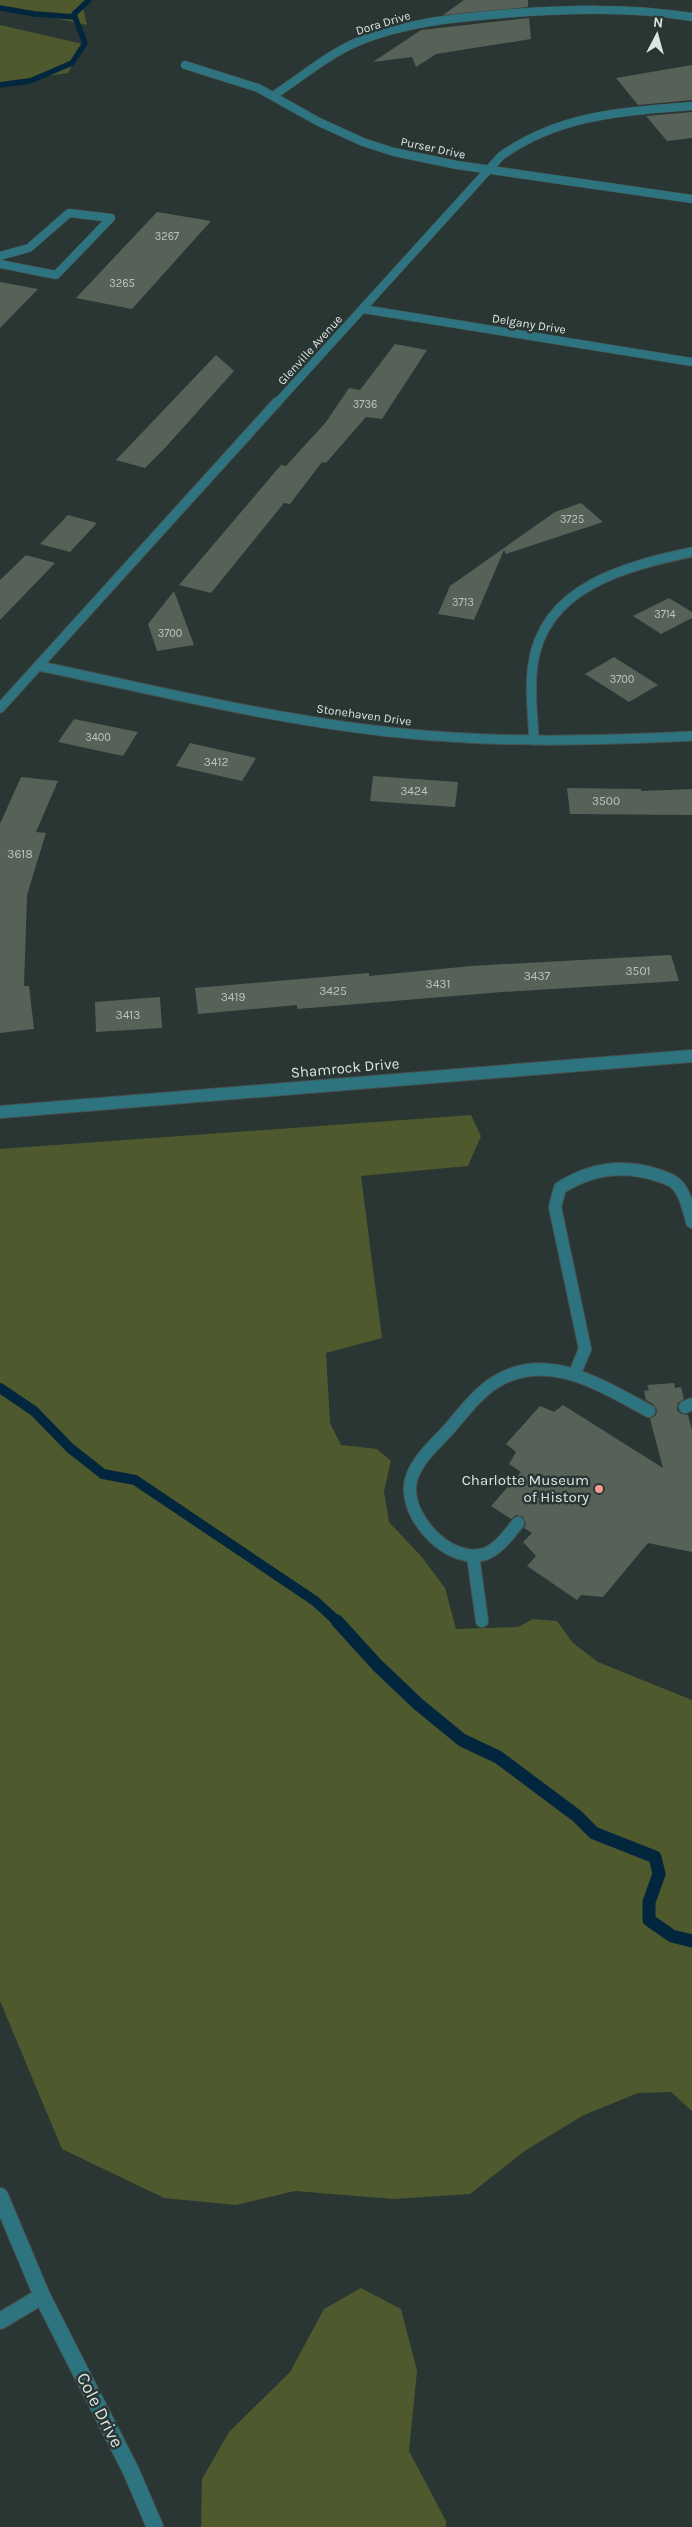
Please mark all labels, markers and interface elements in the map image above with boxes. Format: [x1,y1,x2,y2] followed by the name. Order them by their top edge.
[354,8,412,38] street label: Dora Drive
[632,10,682,60] north arrow
[652,14,664,32] text: N
[399,134,467,162] street label: Purser Drive
[155,230,179,243] house number: 3267
[109,277,135,290] house number: 3265
[491,311,567,337] street label: Delgany Drive
[275,312,345,388] street label: Glenville Avenue
[353,398,377,411] house number: 3736
[560,513,584,526] house number: 3725
[452,596,474,609] house number: 3713
[654,608,676,621] house number: 3714
[158,627,182,640] house number: 3700
[610,673,634,686] house number: 3700
[316,701,412,729] street label: Stonehaven Drive
[85,731,111,744] house number: 3400
[204,755,228,769] house number: 3412
[400,784,428,798] house number: 3424
[592,794,620,808] house number: 3500
[7,847,33,861] house number: 3618
[626,964,650,978] house number: 3501
[524,969,551,983] house number: 3437
[426,977,450,991] house number: 3431
[319,984,347,998] house number: 3425
[221,990,245,1004] house number: 3419
[116,1008,140,1022] house number: 3413
[290,1054,400,1082] street label: Shamrock Drive
[462,1471,589,1506] place label: Charlotte Museum of History
[593,1483,605,1495] marker: Charlotte Museum of History
[72,2369,128,2451] street label: Cole Drive

